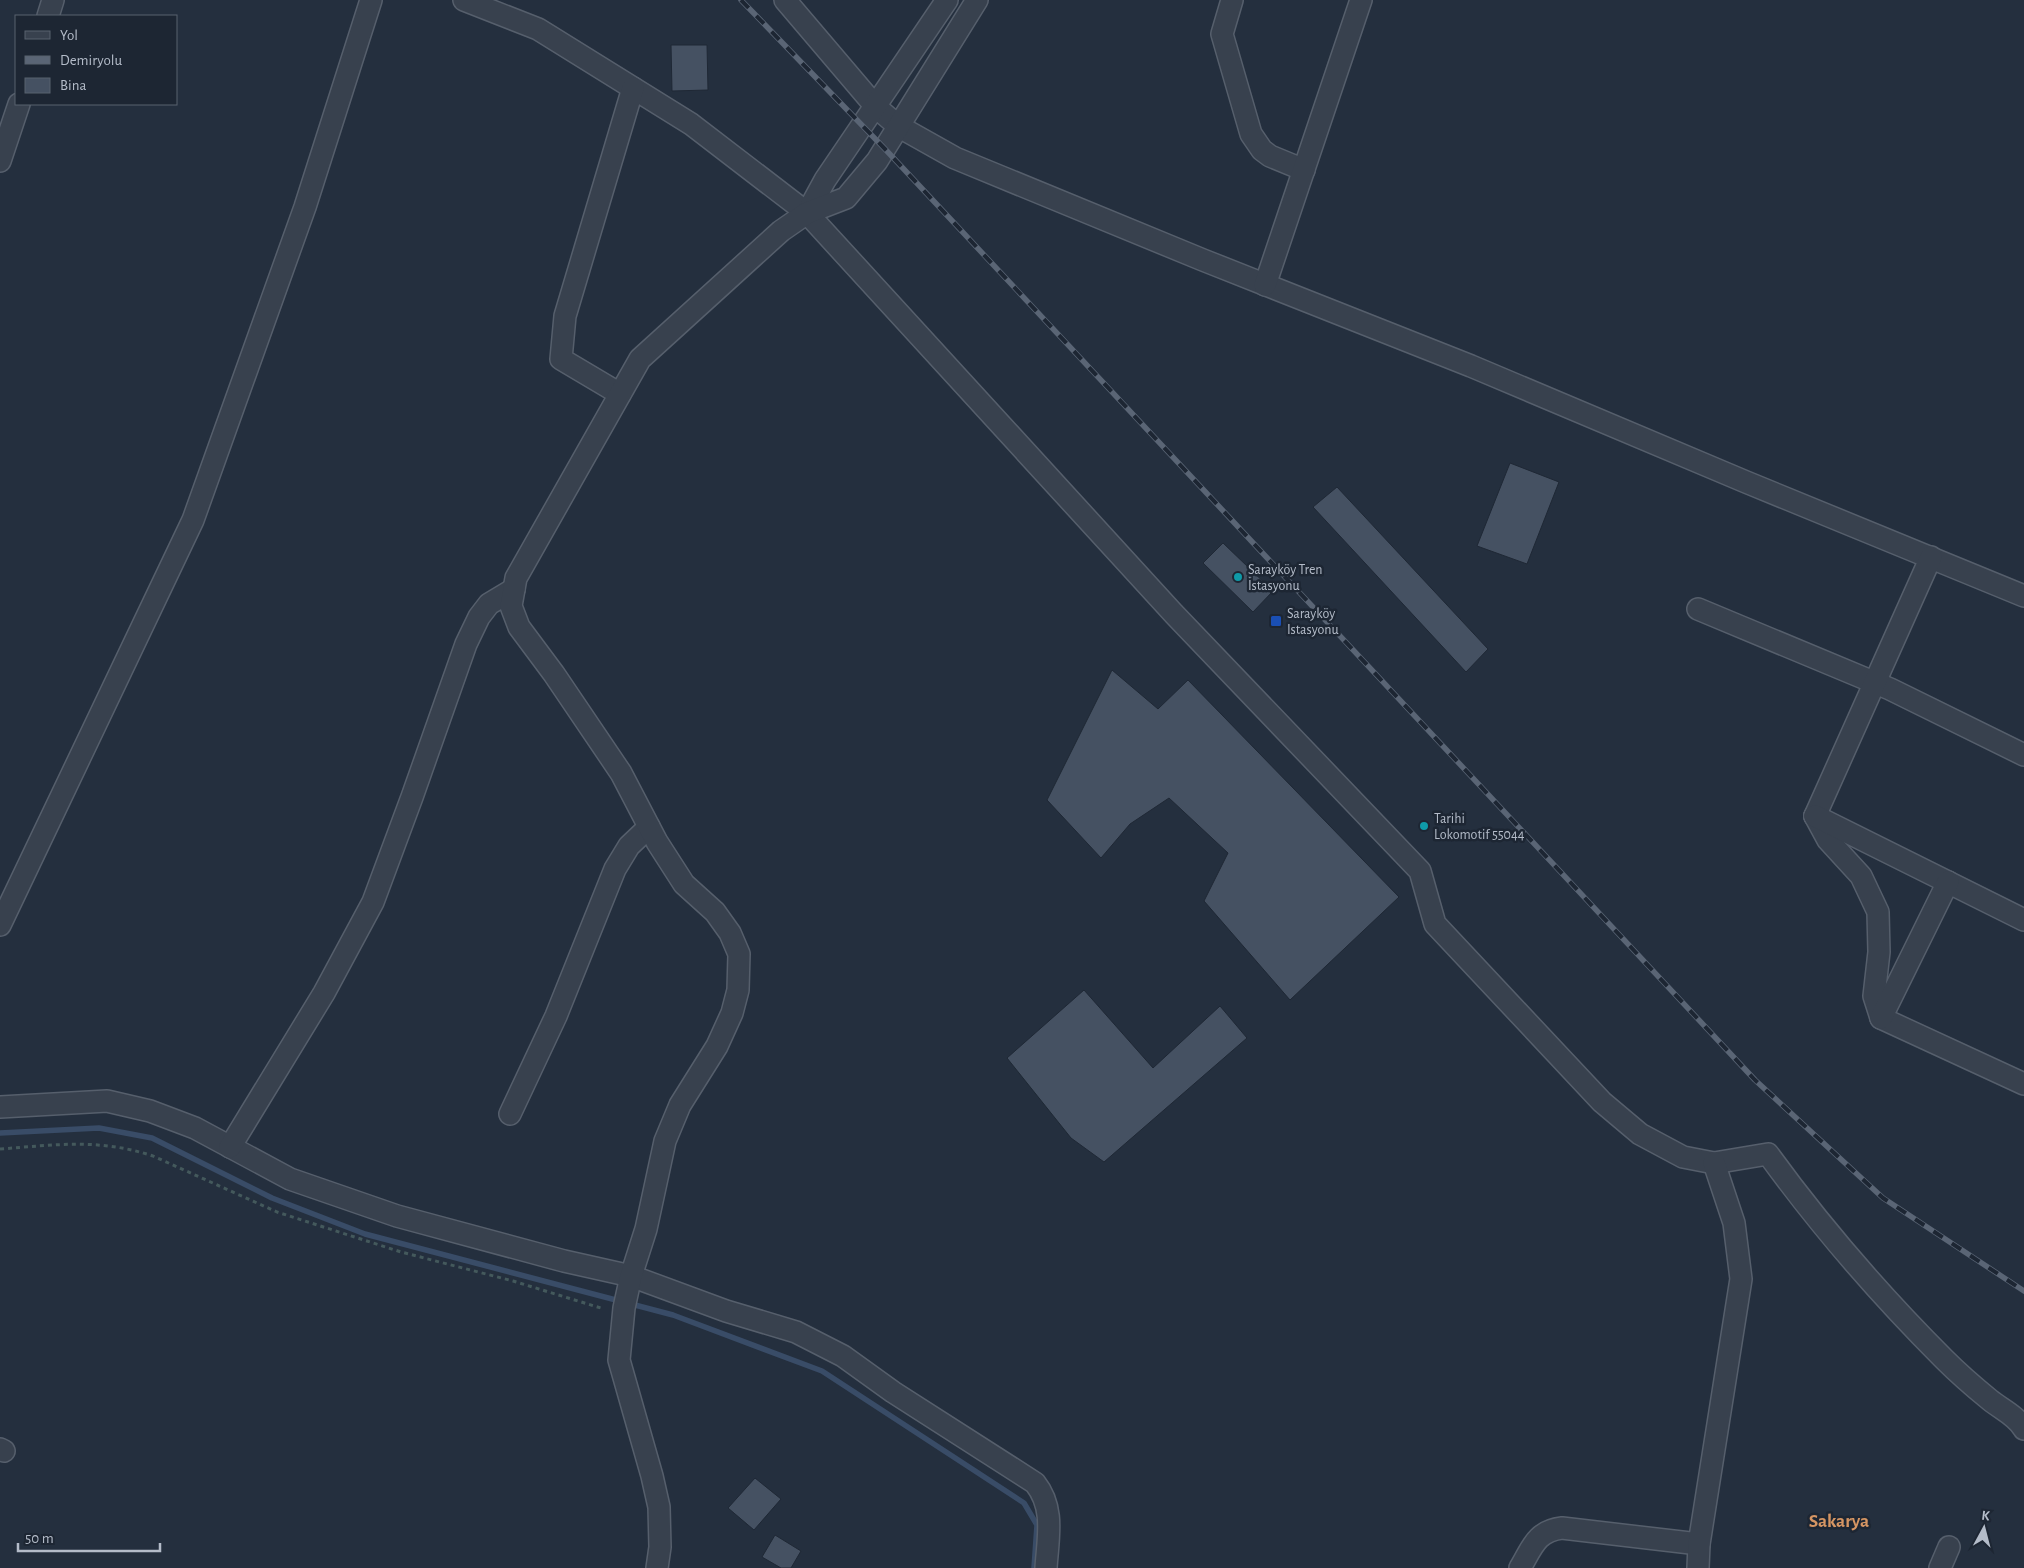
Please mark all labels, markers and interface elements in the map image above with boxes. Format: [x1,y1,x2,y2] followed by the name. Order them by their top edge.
[15,15,178,105] legend
[60,28,78,43] text: Yol
[60,53,123,68] text: Demiryolu
[60,78,86,93] text: Bina
[1248,563,1323,593] place label: Sarayköy Tren İstasyonu
[1232,571,1244,583] marker: Sarayköy Tren İstasyonu
[1287,607,1339,637] place label: Sarayköy Istasyonu
[1269,614,1283,628] marker: Sarayköy Istasyonu
[1434,812,1525,842] place label: Tarihi Lokomotif 55044
[1418,820,1430,832] marker: Tarihi Lokomotif 55044
[1959,1503,2009,1553] north arrow
[1981,1509,1991,1524] text: K
[1809,1512,1869,1531] district label: Sakarya
[18,1520,160,1552] scale bar
[25,1531,54,1546] text: 50 m

